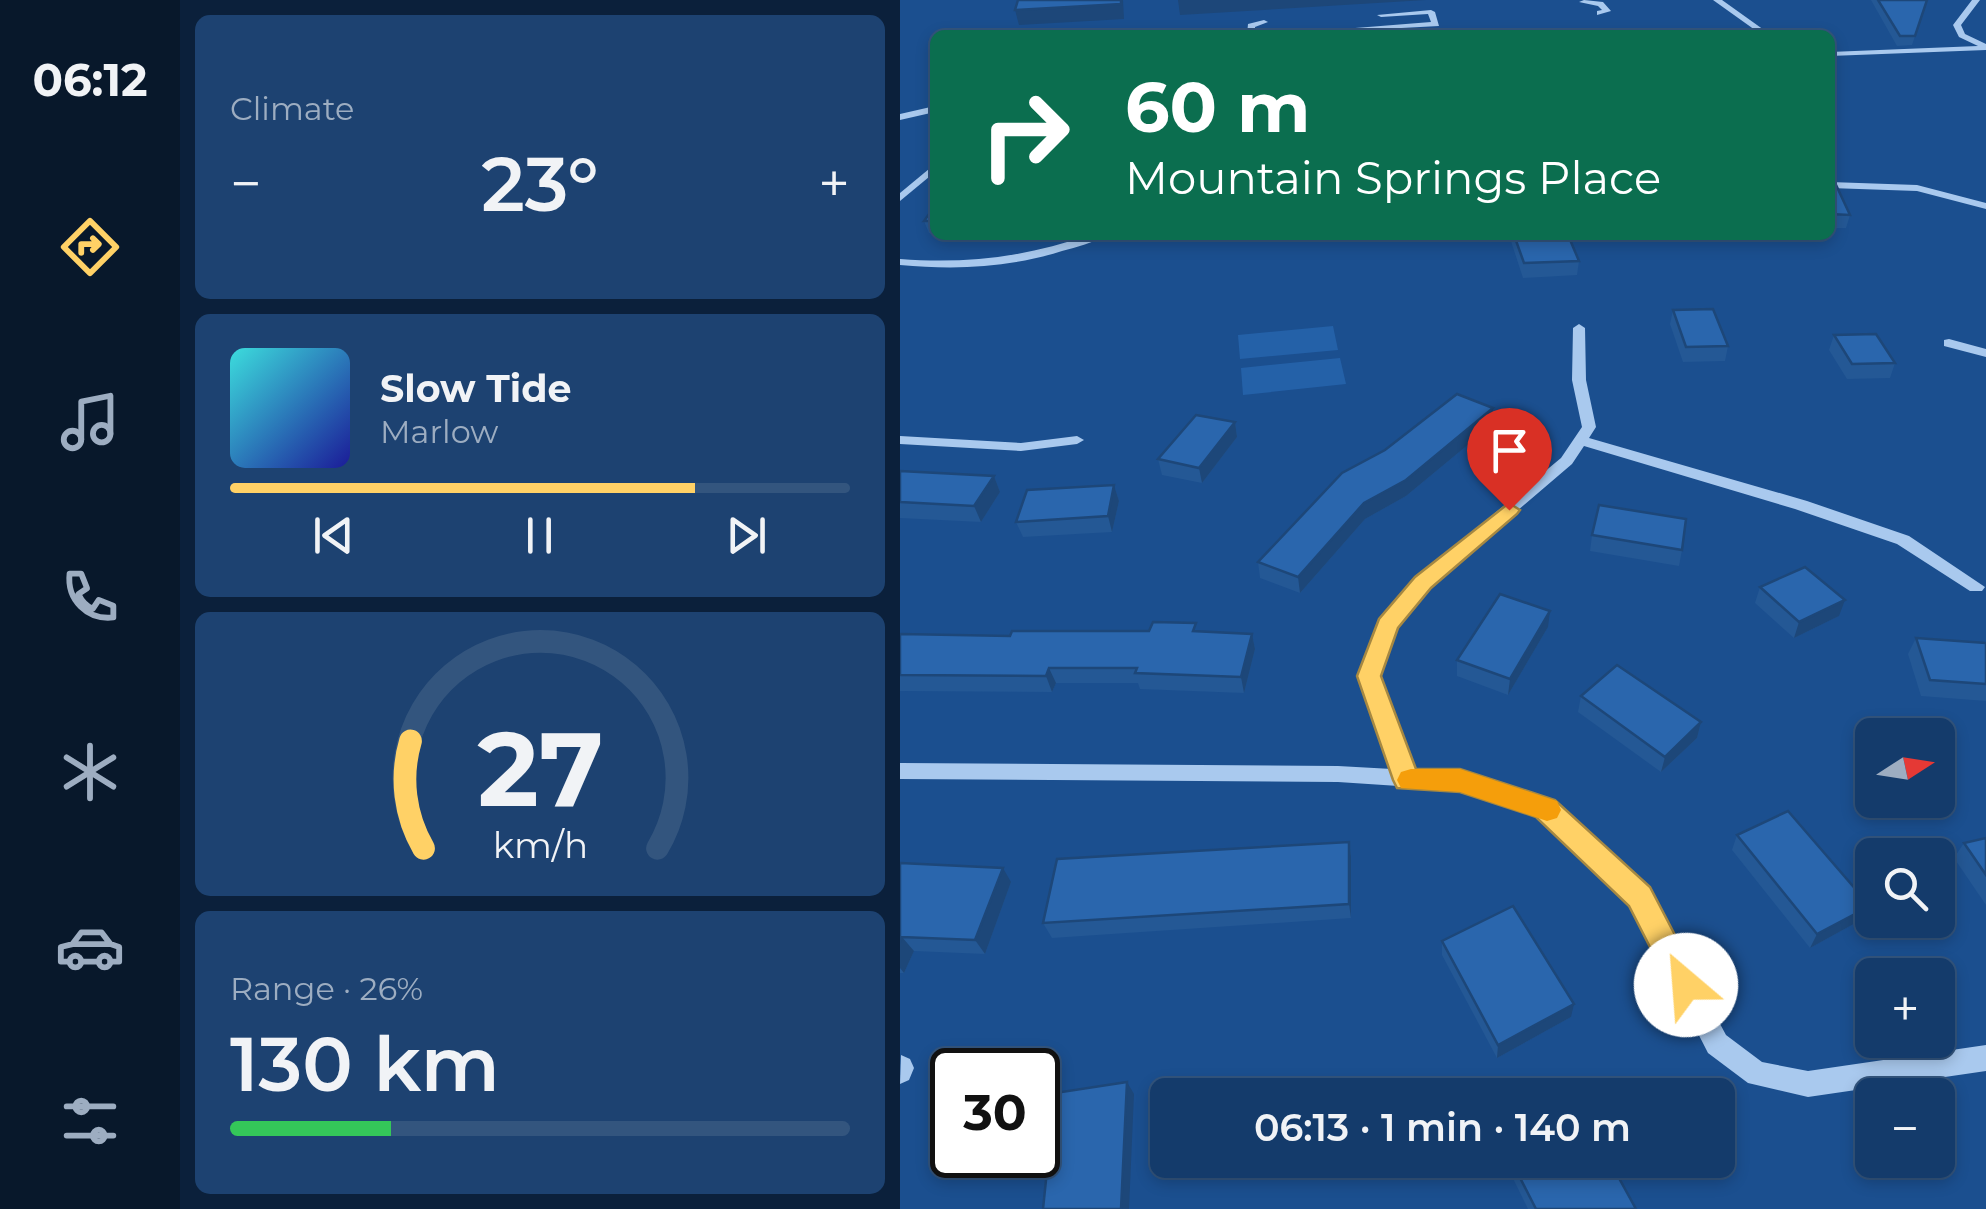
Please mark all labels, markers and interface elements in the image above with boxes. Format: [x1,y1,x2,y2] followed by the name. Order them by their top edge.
[32,52,148,107] text: 06:12
[1125,64,1310,150] text: 60 m
[960,70,1090,200] icon: right
[230,89,354,128] text: Climate
[481,138,599,230] text: 23°
[230,150,262,217] text: −
[818,150,850,217] text: +
[1125,150,1661,205] text: Mountain Springs Place
[55,212,125,282] icon: directions
[380,365,572,412] text: Slow Tide
[55,387,125,457] icon: music
[1467,408,1552,511] pin
[380,412,498,451] text: Marlow
[1482,423,1537,478] icon: arrive
[306,508,361,563] icon: previous
[512,508,567,563] icon: pause
[719,508,774,563] icon: next
[55,562,125,632] icon: phone
[477,705,603,832] text: 27
[1855,718,1955,818] north arrow
[1855,718,1955,1178] map controls
[55,737,125,807] icon: climate
[492,823,588,867] text: km/h
[1855,838,1955,938] button: search
[55,912,125,982] icon: car
[1634,933,1738,1037] position arrow
[1855,958,1955,1058] button: +
[230,969,423,1008] text: Range · 26%
[230,1018,500,1110] text: 130 km
[930,1048,1060,1178] speed limit sign: 30
[1855,1078,1955,1178] button: −
[55,1086,125,1156] icon: filters
[1254,1104,1631,1151] text: 06:13 · 1 min · 140 m

